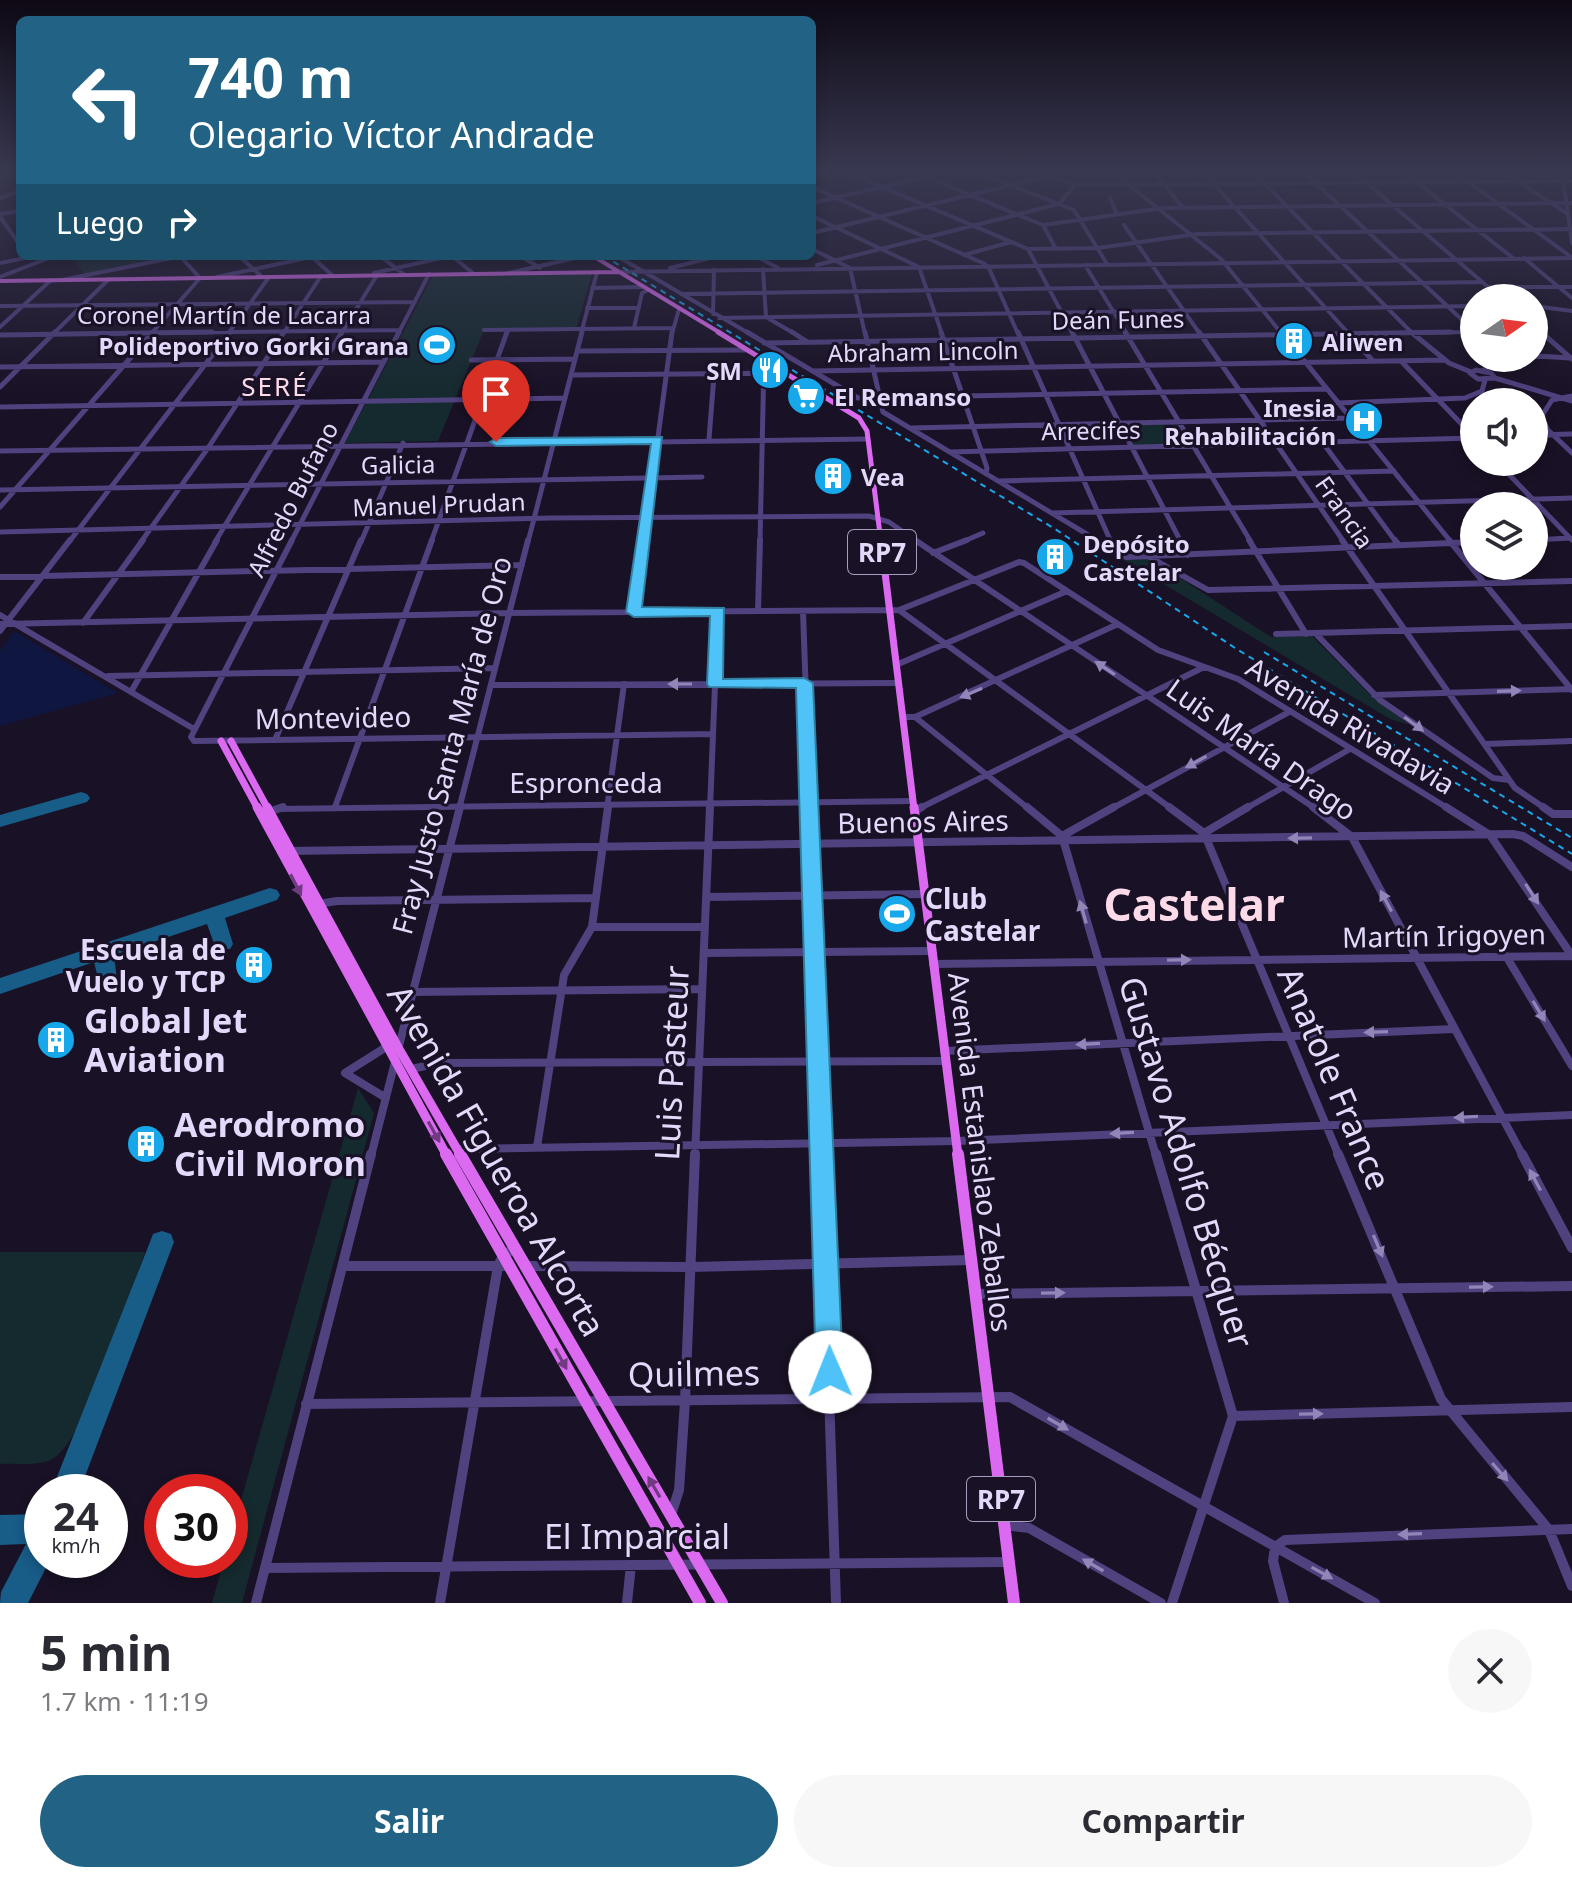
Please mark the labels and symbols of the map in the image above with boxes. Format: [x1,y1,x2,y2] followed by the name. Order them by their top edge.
[1460,284,1548,372] north arrow
[77,298,371,331] street label: Coronel Martín de Lacarra
[1051,301,1185,337] street label: Deán Funes
[1273,320,1315,362] building icon: Aliwen
[416,324,458,366] sports icon: Polideportivo Gorki Grana
[1322,325,1403,358] place label: Aliwen
[98,329,409,362] place label: Polideportivo Gorki Grana
[827,333,1019,369] street label: Abraham Lincoln
[749,349,791,391] restaurant icon: SM
[706,354,742,387] place label: SM
[462,360,530,442] pin
[241,368,309,404] district label: SERÉ
[785,375,827,417] supermarket icon: El Remanso
[834,380,971,413] place label: El Remanso
[1164,391,1336,452] place label: Inesia Rehabilitación
[1343,400,1385,442] hospital icon: Inesia Rehabilitación
[1041,413,1141,447] street label: Arrecifes
[239,416,345,582] street label: Alfredo Bufano
[360,447,436,481] street label: Galicia
[812,455,854,497] building icon: Vea
[861,460,905,493] place label: Vea
[1308,469,1382,555] street label: Francia
[352,484,526,524] street label: Manuel Prudan
[1083,527,1190,588] place label: Depósito Castelar
[848,530,916,574] road number: RP7
[1034,536,1076,578] building icon: Depósito Castelar
[382,552,520,938] street label: Fray Justo Santa María de Oro
[1240,648,1462,802] street label: Avenida Rivadavia
[1094,661,1116,676] one-way arrow
[1159,669,1365,829] street label: Luis María Drago
[667,678,692,690] one-way arrow
[1497,684,1522,697] one-way arrow
[959,686,983,699] one-way arrow
[254,697,412,737] street label: Montevideo
[1403,716,1425,732] one-way arrow
[1185,754,1207,768] one-way arrow
[509,763,663,801] street label: Espronceda
[837,801,1009,841] street label: Buenos Aires
[1287,832,1312,844] one-way arrow
[290,873,303,896] one-way arrow
[1103,874,1285,934] district label: Castelar
[925,879,1041,949] place label: Club Castelar
[1524,884,1539,905] one-way arrow
[1379,890,1392,913] one-way arrow
[876,893,918,935] sports icon: Club Castelar
[1076,899,1089,923] one-way arrow
[1342,914,1546,956] street label: Martín Irigoyen
[66,930,226,1000] place label: Escuela de Vuelo y TCP
[233,944,275,986] building icon: Escuela de Vuelo y TCP
[1167,954,1192,966] one-way arrow
[1267,959,1403,1197] street label: Anatole France
[643,964,699,1162] street label: Luis Pasteur
[940,970,1022,1334] street label: Avenida Estanislao Zeballos
[1109,971,1265,1353] street label: Gustavo Adolfo Bécquer
[377,976,617,1344] street label: Avenida Figueroa Alcorta
[84,997,247,1082] place label: Global Jet Aviation
[1532,1000,1546,1022] one-way arrow
[35,1019,77,1061] building icon: Global Jet Aviation
[1363,1026,1388,1039] one-way arrow
[1075,1037,1100,1050] one-way arrow
[174,1101,366,1186] place label: Aerodromo Civil Moron
[1453,1111,1478,1124] one-way arrow
[426,1121,440,1143] one-way arrow
[125,1123,167,1165] building icon: Aerodromo Civil Moron
[1109,1126,1134,1139] one-way arrow
[1528,1168,1542,1191] one-way arrow
[1371,1234,1384,1258] one-way arrow
[1469,1281,1494,1293] one-way arrow
[1041,1287,1066,1299] one-way arrow
[788,1330,872,1414] position arrow
[555,1347,568,1370] one-way arrow
[627,1349,761,1397] street label: Quilmes
[1299,1408,1324,1420] one-way arrow
[1047,1417,1069,1431] one-way arrow
[1491,1462,1508,1482] one-way arrow
[144,1474,248,1578] speed limit sign: 30
[647,1476,661,1498] one-way arrow
[967,1477,1035,1521] road number: RP7
[544,1513,730,1559] street label: El Imparcial
[1397,1528,1422,1541] one-way arrow
[1082,1558,1104,1572] one-way arrow
[1310,1566,1333,1580] one-way arrow

